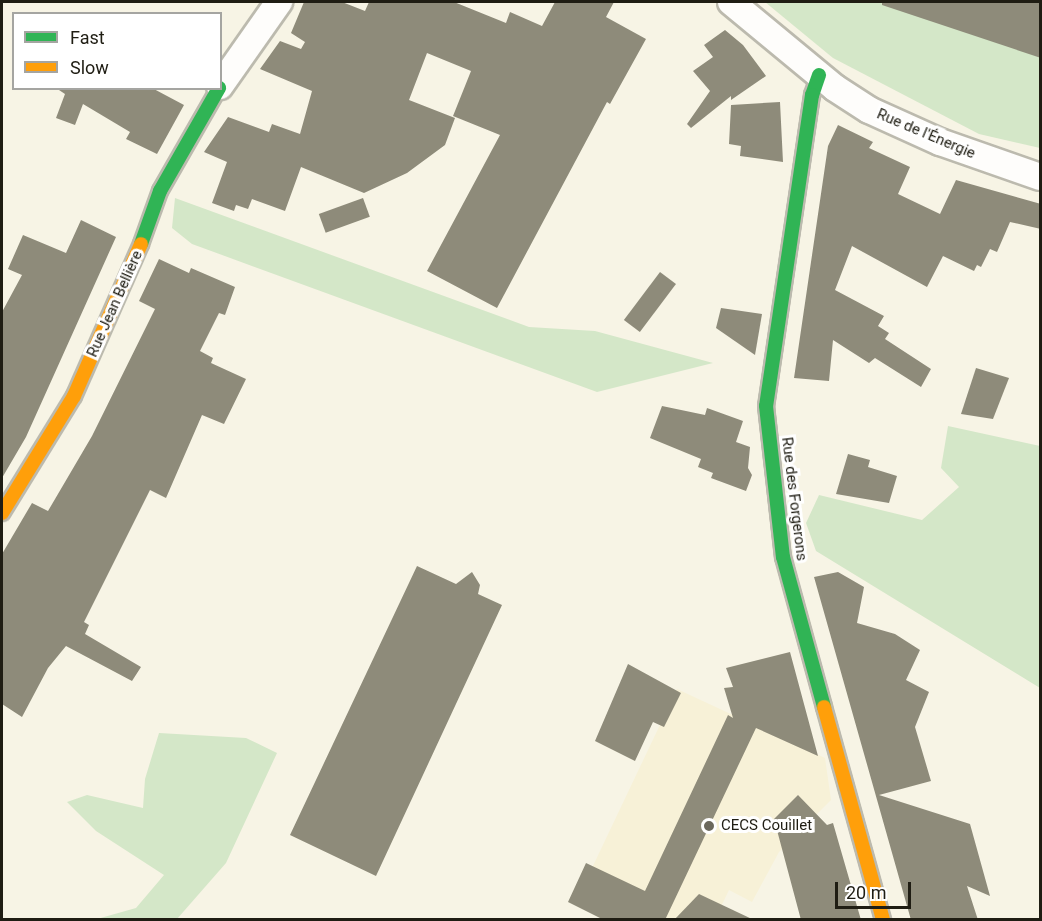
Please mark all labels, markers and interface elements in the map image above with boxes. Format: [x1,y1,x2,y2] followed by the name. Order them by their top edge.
[12,12,222,90] legend
[70,27,105,48] text: Fast
[70,57,109,78] text: Slow
[874,105,978,163] street label: Rue de l'Énergie
[83,248,147,360] street label: Rue Jean Bellière
[777,436,811,562] street label: Rue des Forgerons
[721,817,812,835] place label: CECS Couillet
[702,819,716,833] marker: CECS Couillet
[838,870,914,908] scale bar
[846,882,886,903] text: 20 m

